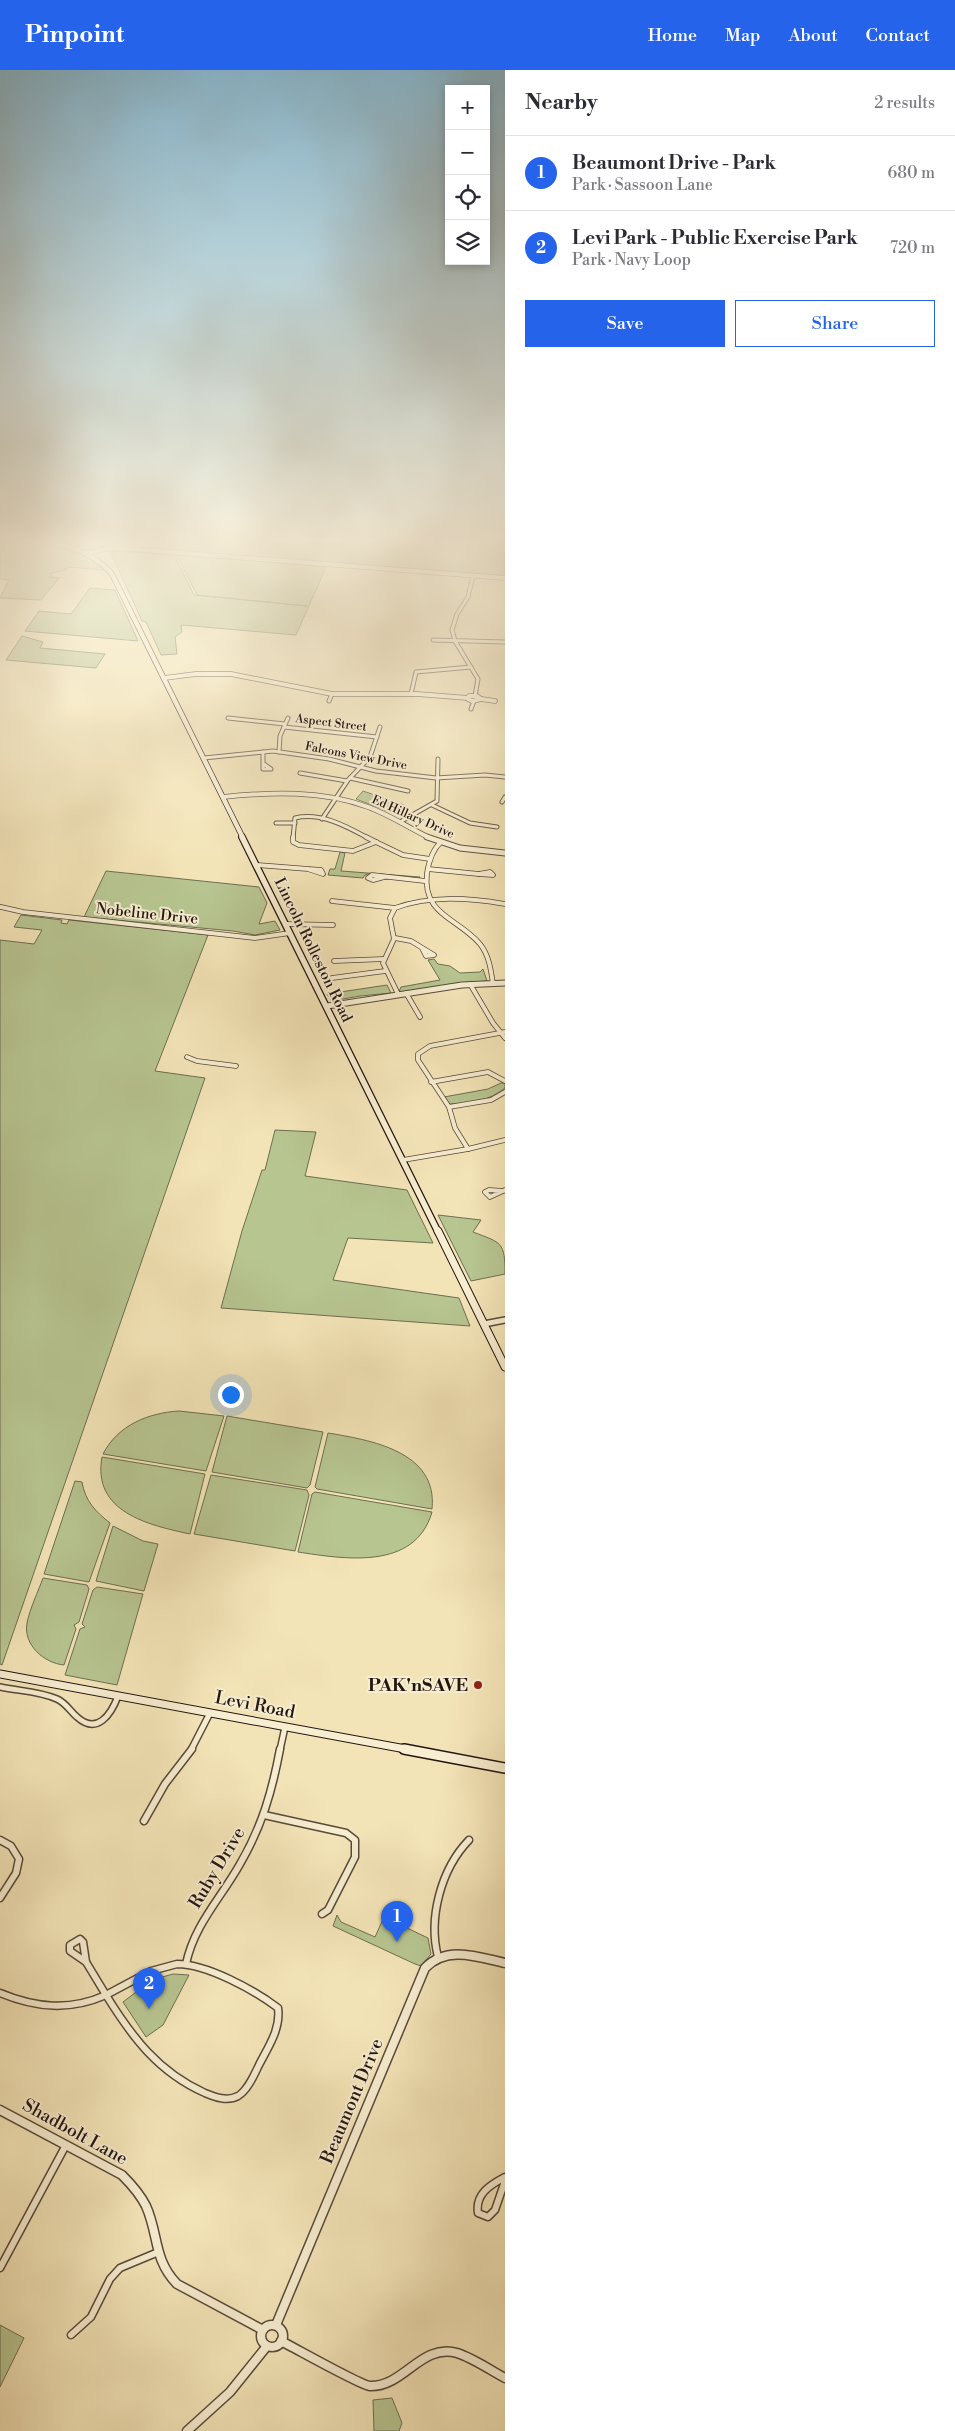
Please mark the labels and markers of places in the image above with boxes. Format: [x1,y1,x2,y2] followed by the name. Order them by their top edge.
[368,1674,468,1697] place label: PAK'nSAVE
[472,1679,484,1691] marker: PAK'nSAVE
[381,1901,413,1942] pin: 1
[133,1968,165,2009] pin: 2

